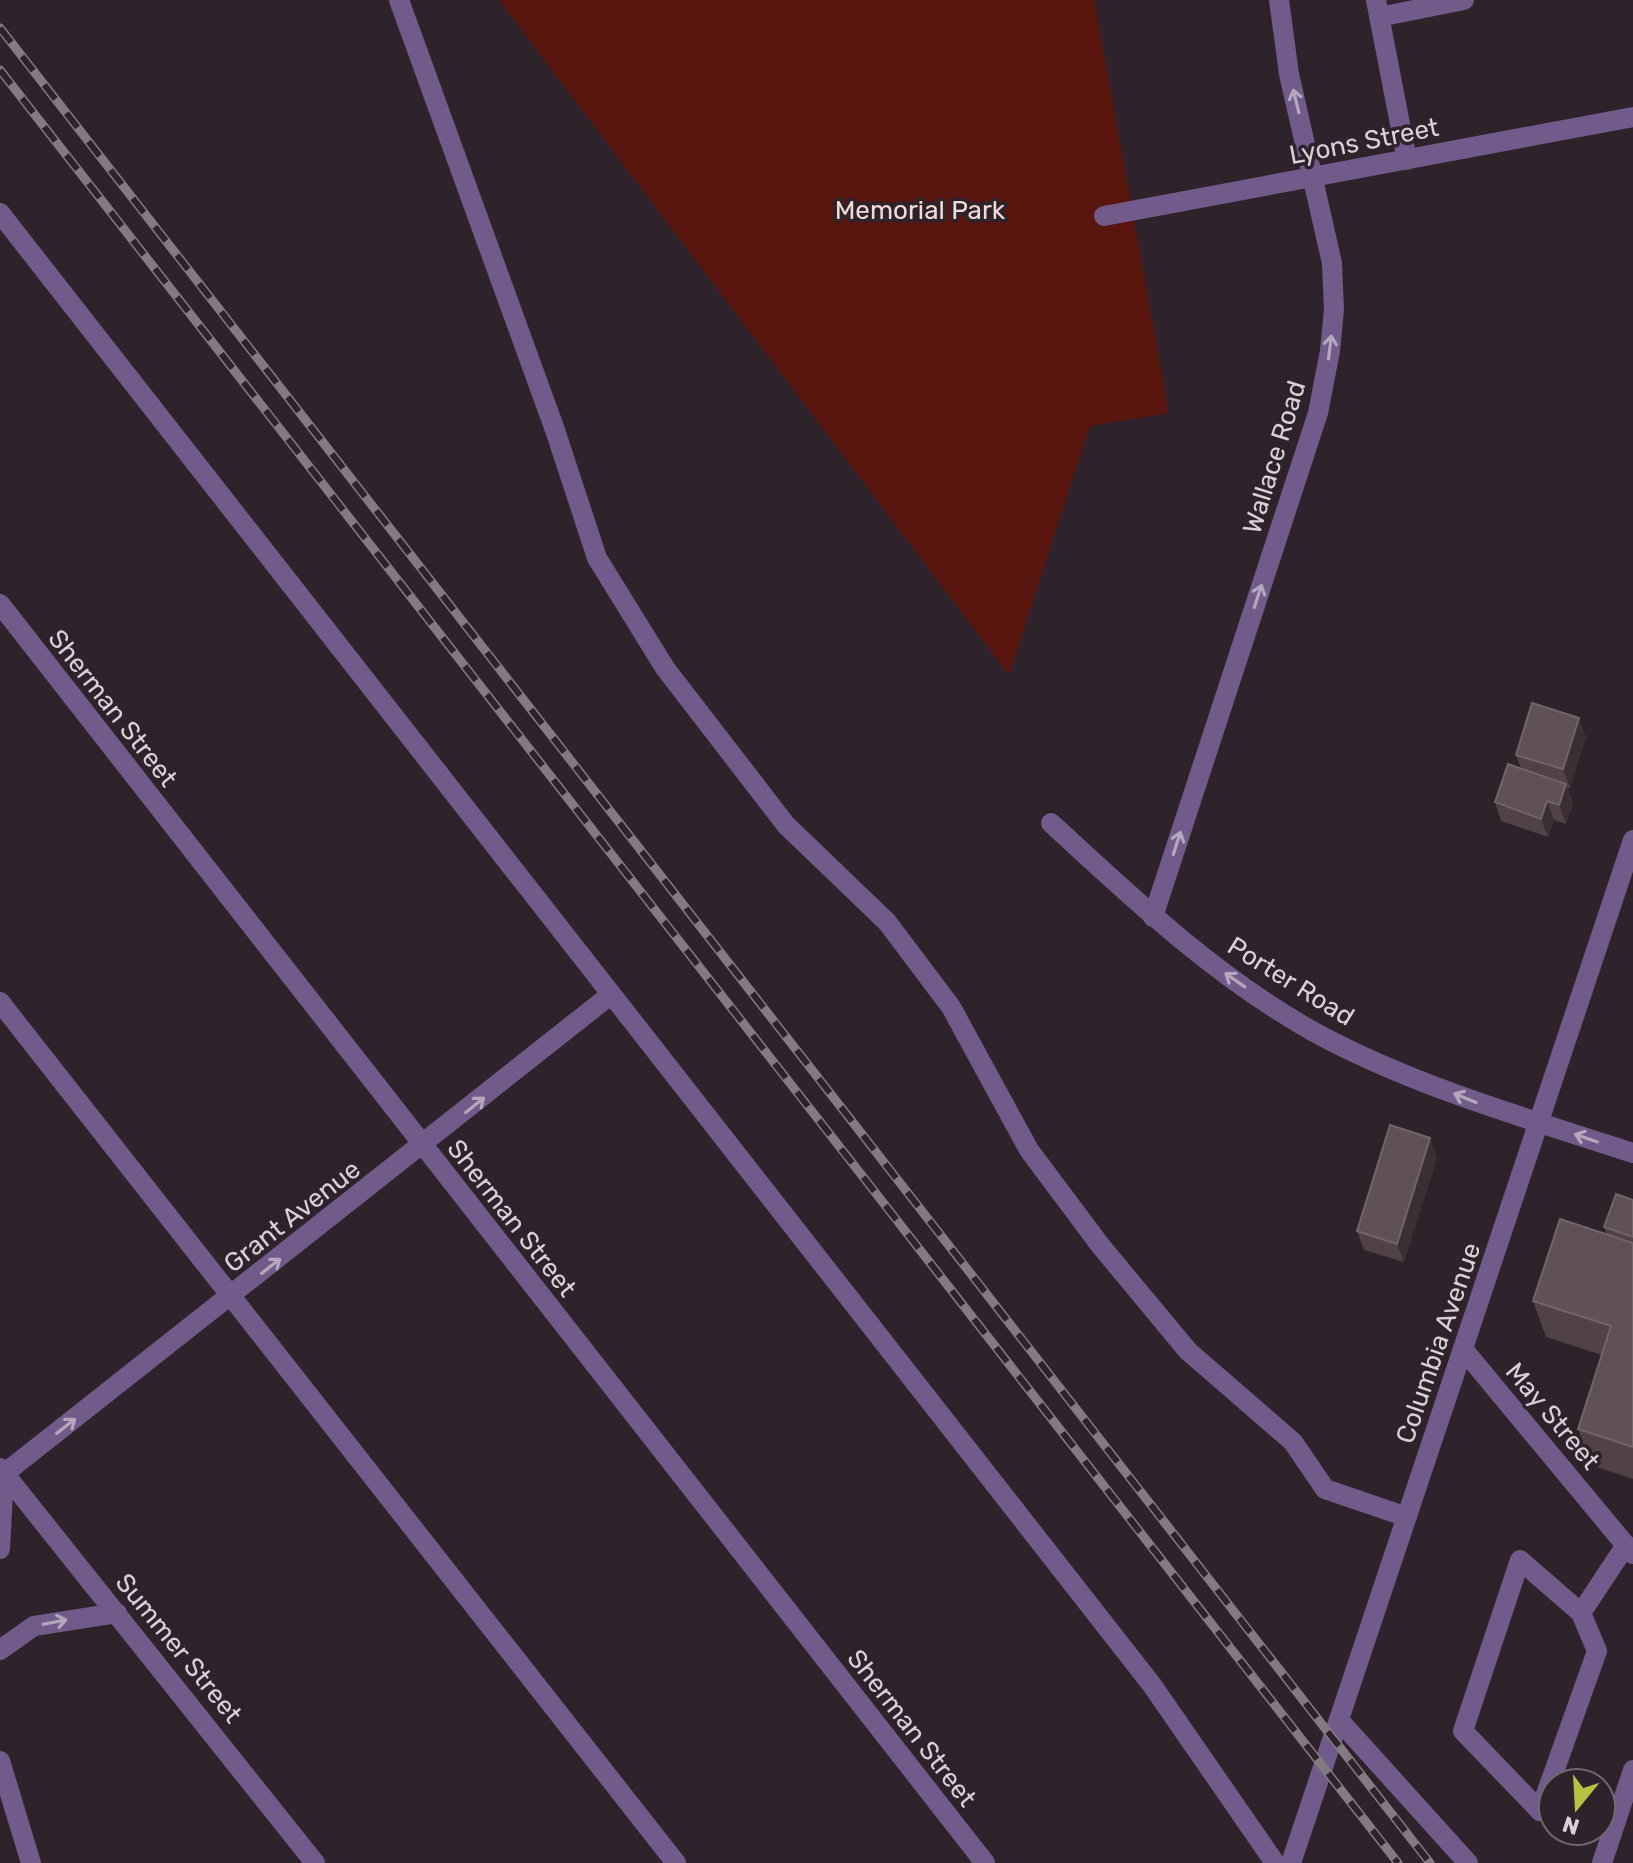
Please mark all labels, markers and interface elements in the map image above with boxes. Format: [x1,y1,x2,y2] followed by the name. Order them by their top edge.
[1288,89,1303,115] one-way arrow
[1287,112,1441,171] street label: Lyons Street
[835,195,1006,226] park label: Memorial Park
[1323,334,1338,360] one-way arrow
[1236,377,1312,537] street label: Wallace Road
[1251,584,1266,609] one-way arrow
[42,623,184,793] street label: Sherman Street
[1170,831,1185,856] one-way arrow
[1222,930,1360,1033] street label: Porter Road
[1224,971,1246,988] one-way arrow
[1453,1089,1478,1104] one-way arrow
[464,1096,485,1113] one-way arrow
[1574,1129,1599,1144] one-way arrow
[441,1133,583,1303] street label: Sherman Street
[218,1154,367,1279] street label: Grant Avenue
[1390,1239,1487,1448] street label: Columbia Avenue
[260,1257,281,1274] one-way arrow
[1499,1357,1606,1476] street label: May Street
[55,1417,76,1434] one-way arrow
[109,1567,248,1729] street label: Summer Street
[41,1613,67,1628] one-way arrow
[841,1643,983,1813] street label: Sherman Street
[1537,1767,1617,1847] north arrow
[1559,1810,1583,1841] text: N

